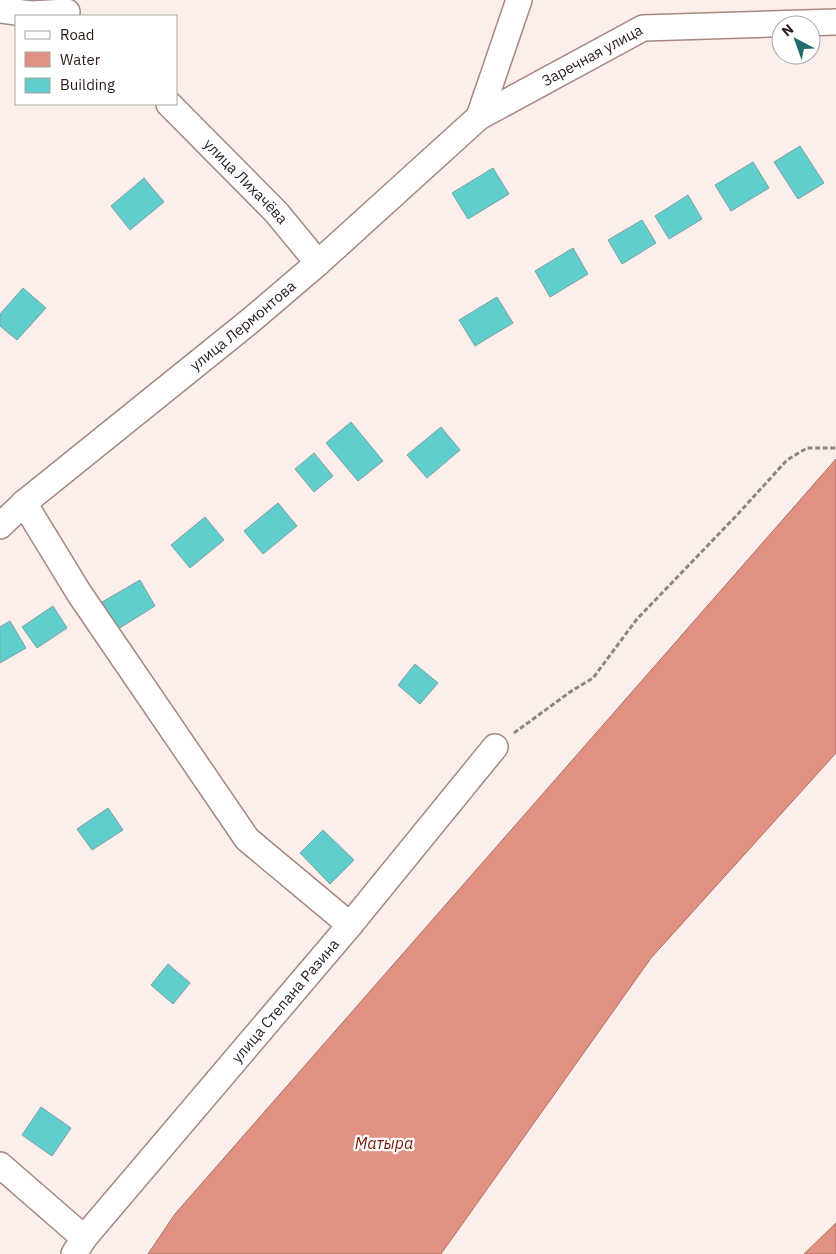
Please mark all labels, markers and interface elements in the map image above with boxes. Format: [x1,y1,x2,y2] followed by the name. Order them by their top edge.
[15,15,178,105] legend
[771,15,821,65] north arrow
[538,20,646,90] street label: Заречная улица
[778,20,797,40] text: N
[60,25,95,44] text: Road
[60,50,101,69] text: Water
[60,75,115,94] text: Building
[200,135,292,228] street label: улица Лихачёва
[186,276,300,375] street label: улица Лермонтова
[227,935,343,1066] street label: улица Степана Разина
[355,1133,413,1153] water label: Матыра

